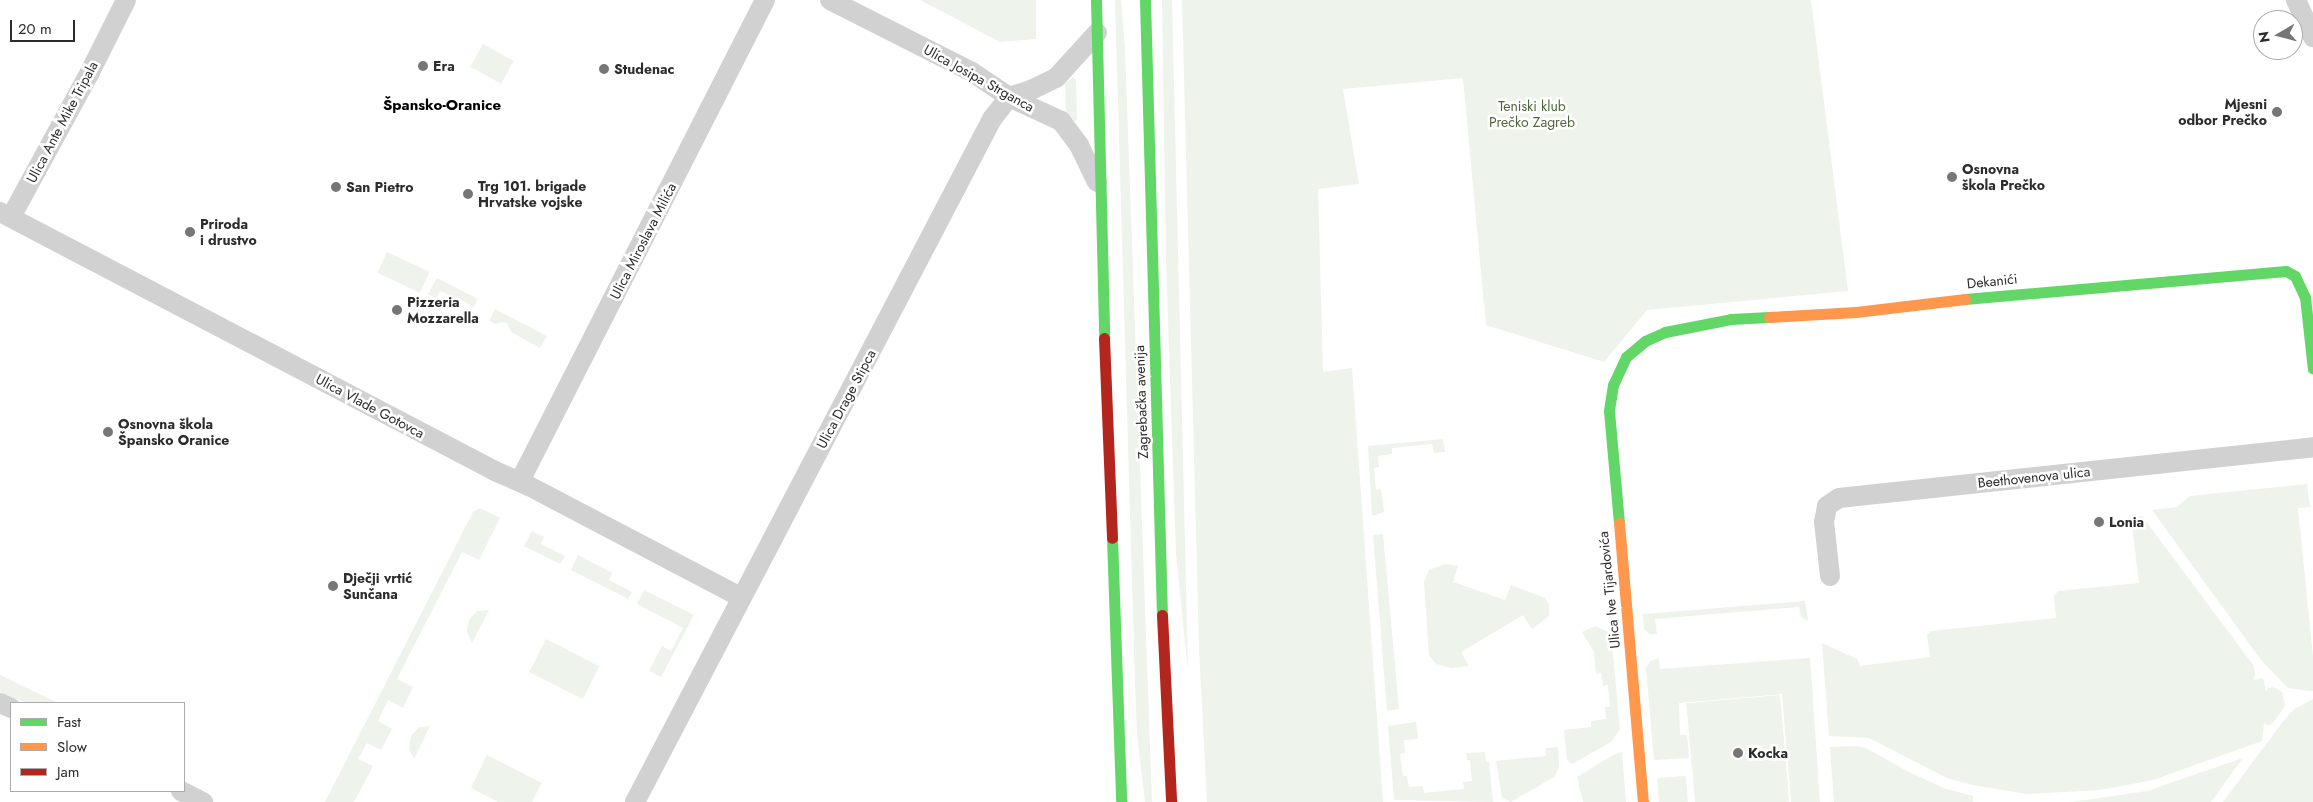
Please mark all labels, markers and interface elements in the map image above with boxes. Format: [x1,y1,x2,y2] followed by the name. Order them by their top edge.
[12,10,78,42] scale bar
[2253,10,2303,60] north arrow
[18,18,52,40] text: 20 m
[2253,30,2275,44] text: N
[921,41,1037,115] street label: Ulica Josipa Strganca
[23,58,101,186] street label: Ulica Ante Mike Tripala
[433,58,455,74] place label: Era
[417,60,429,72] marker: Era
[614,61,674,77] place label: Studenac
[598,63,610,75] marker: Studenac
[2178,96,2267,128] place label: Mjesni odbor Prečko
[383,97,501,115] district label: Špansko-Oranice
[1489,98,1575,130] park label: Teniski klub Prečko Zagreb
[2271,106,2283,118] marker: Mjesni odbor Prečko
[1962,161,2045,193] place label: Osnovna škola Prečko
[1946,171,1958,183] marker: Osnovna škola Prečko
[478,178,586,210] place label: Trg 101. brigade Hrvatske vojske
[346,179,413,195] place label: San Pietro
[606,180,680,302] street label: Ulica Miroslava Milića
[330,181,342,193] marker: San Pietro
[462,188,474,200] marker: Trg 101. brigade Hrvatske vojske
[200,216,257,248] place label: Priroda i drustvo
[184,226,196,238] marker: Priroda i drustvo
[1966,270,2018,292] street label: Dekanići
[407,294,479,326] place label: Pizzeria Mozzarella
[391,304,403,316] marker: Pizzeria Mozzarella
[1131,345,1151,459] street label: Zagrebačka avenija
[813,347,879,451] street label: Ulica Drage Stipca
[313,370,427,442] street label: Ulica Vlade Gotovca
[118,416,229,448] place label: Osnovna škola Špansko Oranice
[102,426,114,438] marker: Osnovna škola Špansko Oranice
[1977,463,2091,491] street label: Beethovenova ulica
[2109,514,2144,530] place label: Lonia
[2093,516,2105,528] marker: Lonia
[1594,531,1624,649] street label: Ulica Ive Tijardovića
[343,570,412,602] place label: Dječji vrtić Sunčana
[327,580,339,592] marker: Dječji vrtić Sunčana
[10,702,185,792] legend
[57,711,81,733] text: Fast
[57,736,87,758] text: Slow
[1748,745,1788,761] place label: Kocka
[1732,747,1744,759] marker: Kocka
[57,761,80,783] text: Jam

